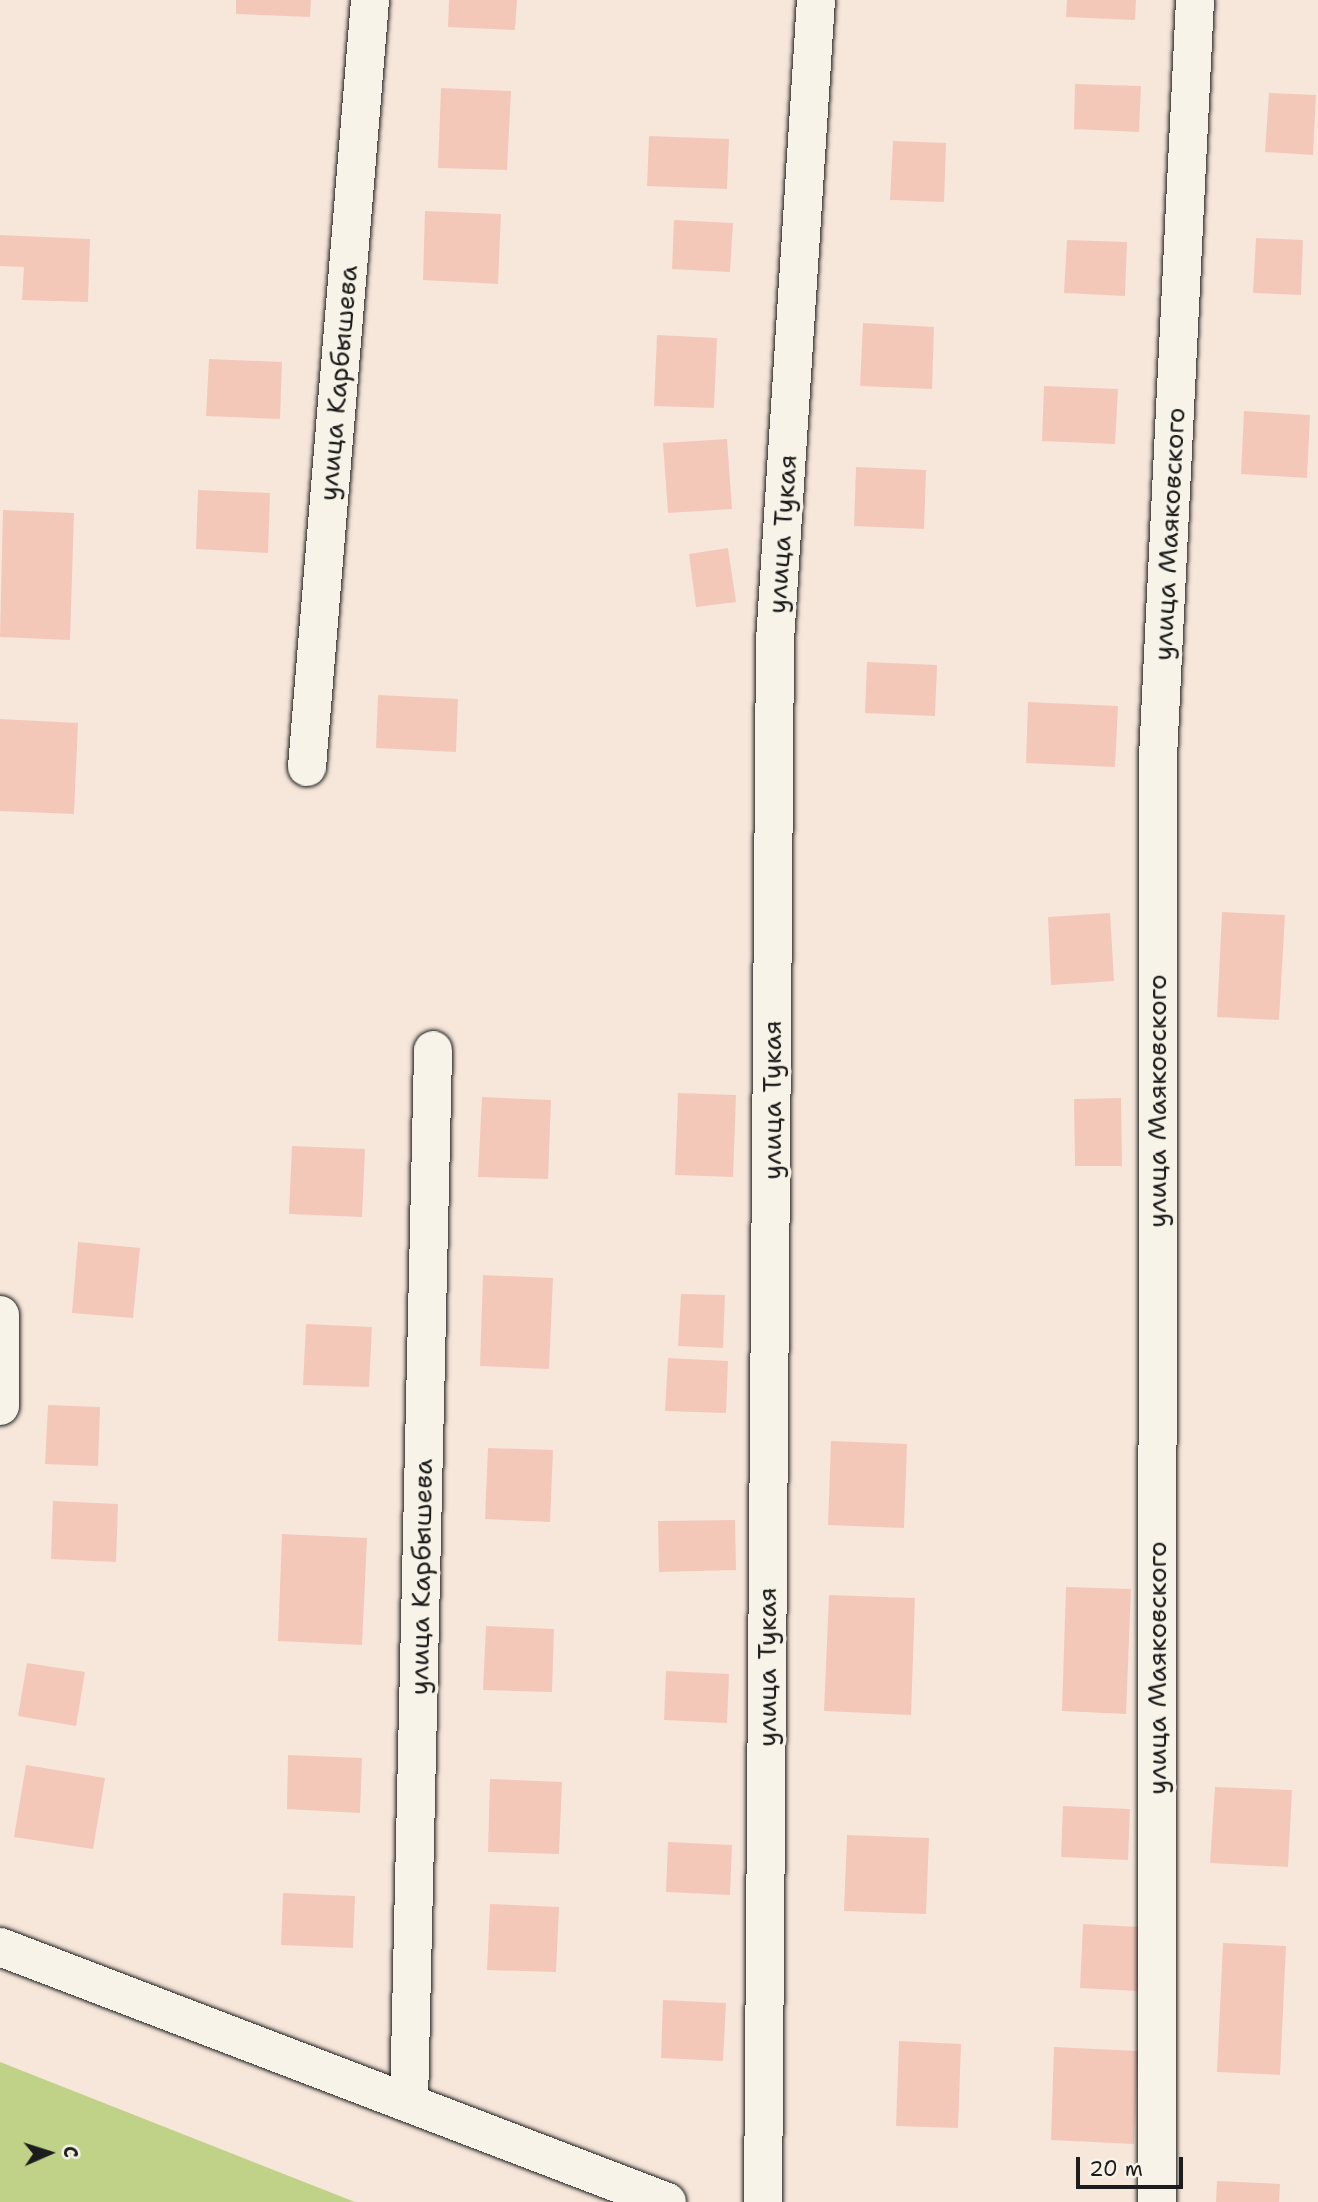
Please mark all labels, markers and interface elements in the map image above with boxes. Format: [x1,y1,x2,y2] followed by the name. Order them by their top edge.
[312,264,364,502] street label: улица Карбышева
[1147,407,1191,661] street label: улица Маяковского
[761,453,803,615] street label: улица Тукая
[1141,974,1173,1228] street label: улица Маяковского
[756,1020,788,1180] street label: улица Тукая
[403,1459,439,1695] street label: улица Карбышева
[1141,1541,1173,1795] street label: улица Маяковского
[751,1587,783,1747] street label: улица Тукая
[14,2118,84,2188] north arrow
[1080,2142,1187,2186] scale bar
[58,2145,83,2158] text: С
[1089,2155,1143,2183] text: 20 m

